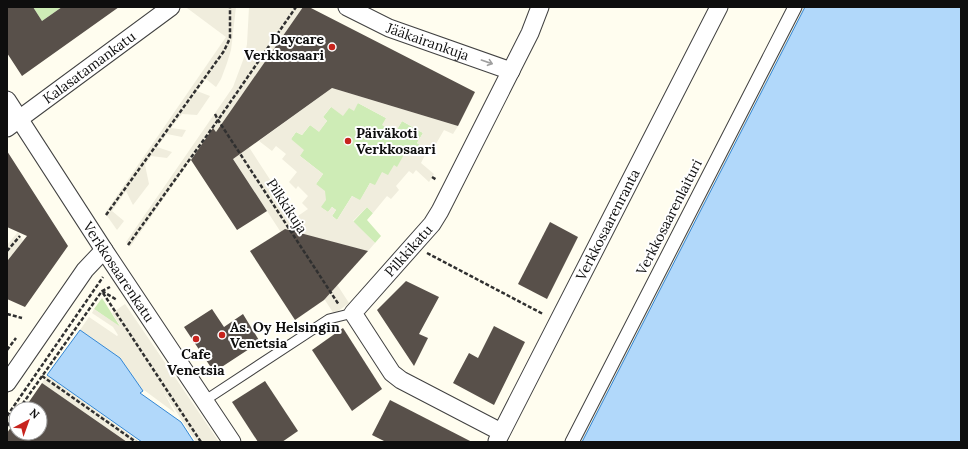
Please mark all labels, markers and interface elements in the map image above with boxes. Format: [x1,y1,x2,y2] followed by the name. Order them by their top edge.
[383,18,472,65] street label: Jääkairankuja
[39,27,139,108] street label: Kalasatamankatu
[244,30,324,64] place label: Daycare Verkkosaari
[327,42,337,52] marker: Daycare Verkkosaari
[480,59,493,66] one-way arrow
[356,124,436,158] place label: Päiväkoti Verkkosaari
[343,136,353,146] marker: Päiväkoti Verkkosaari
[632,156,706,279] street label: Verkkosaarenlaituri
[571,166,644,284] street label: Verkkosaarenranta
[263,175,311,237] street label: Pilkkikuja
[78,217,159,326] street label: Verkkosaarenkatu
[380,221,436,280] street label: Pilkkikatu
[230,318,340,352] place label: As. Oy Helsingin Venetsia
[217,330,227,340] marker: As. Oy Helsingin Venetsia
[191,334,201,344] marker: Cafe Venetsia
[167,345,225,379] place label: Cafe Venetsia
[8,401,48,441] north arrow
[27,405,43,422] text: N

